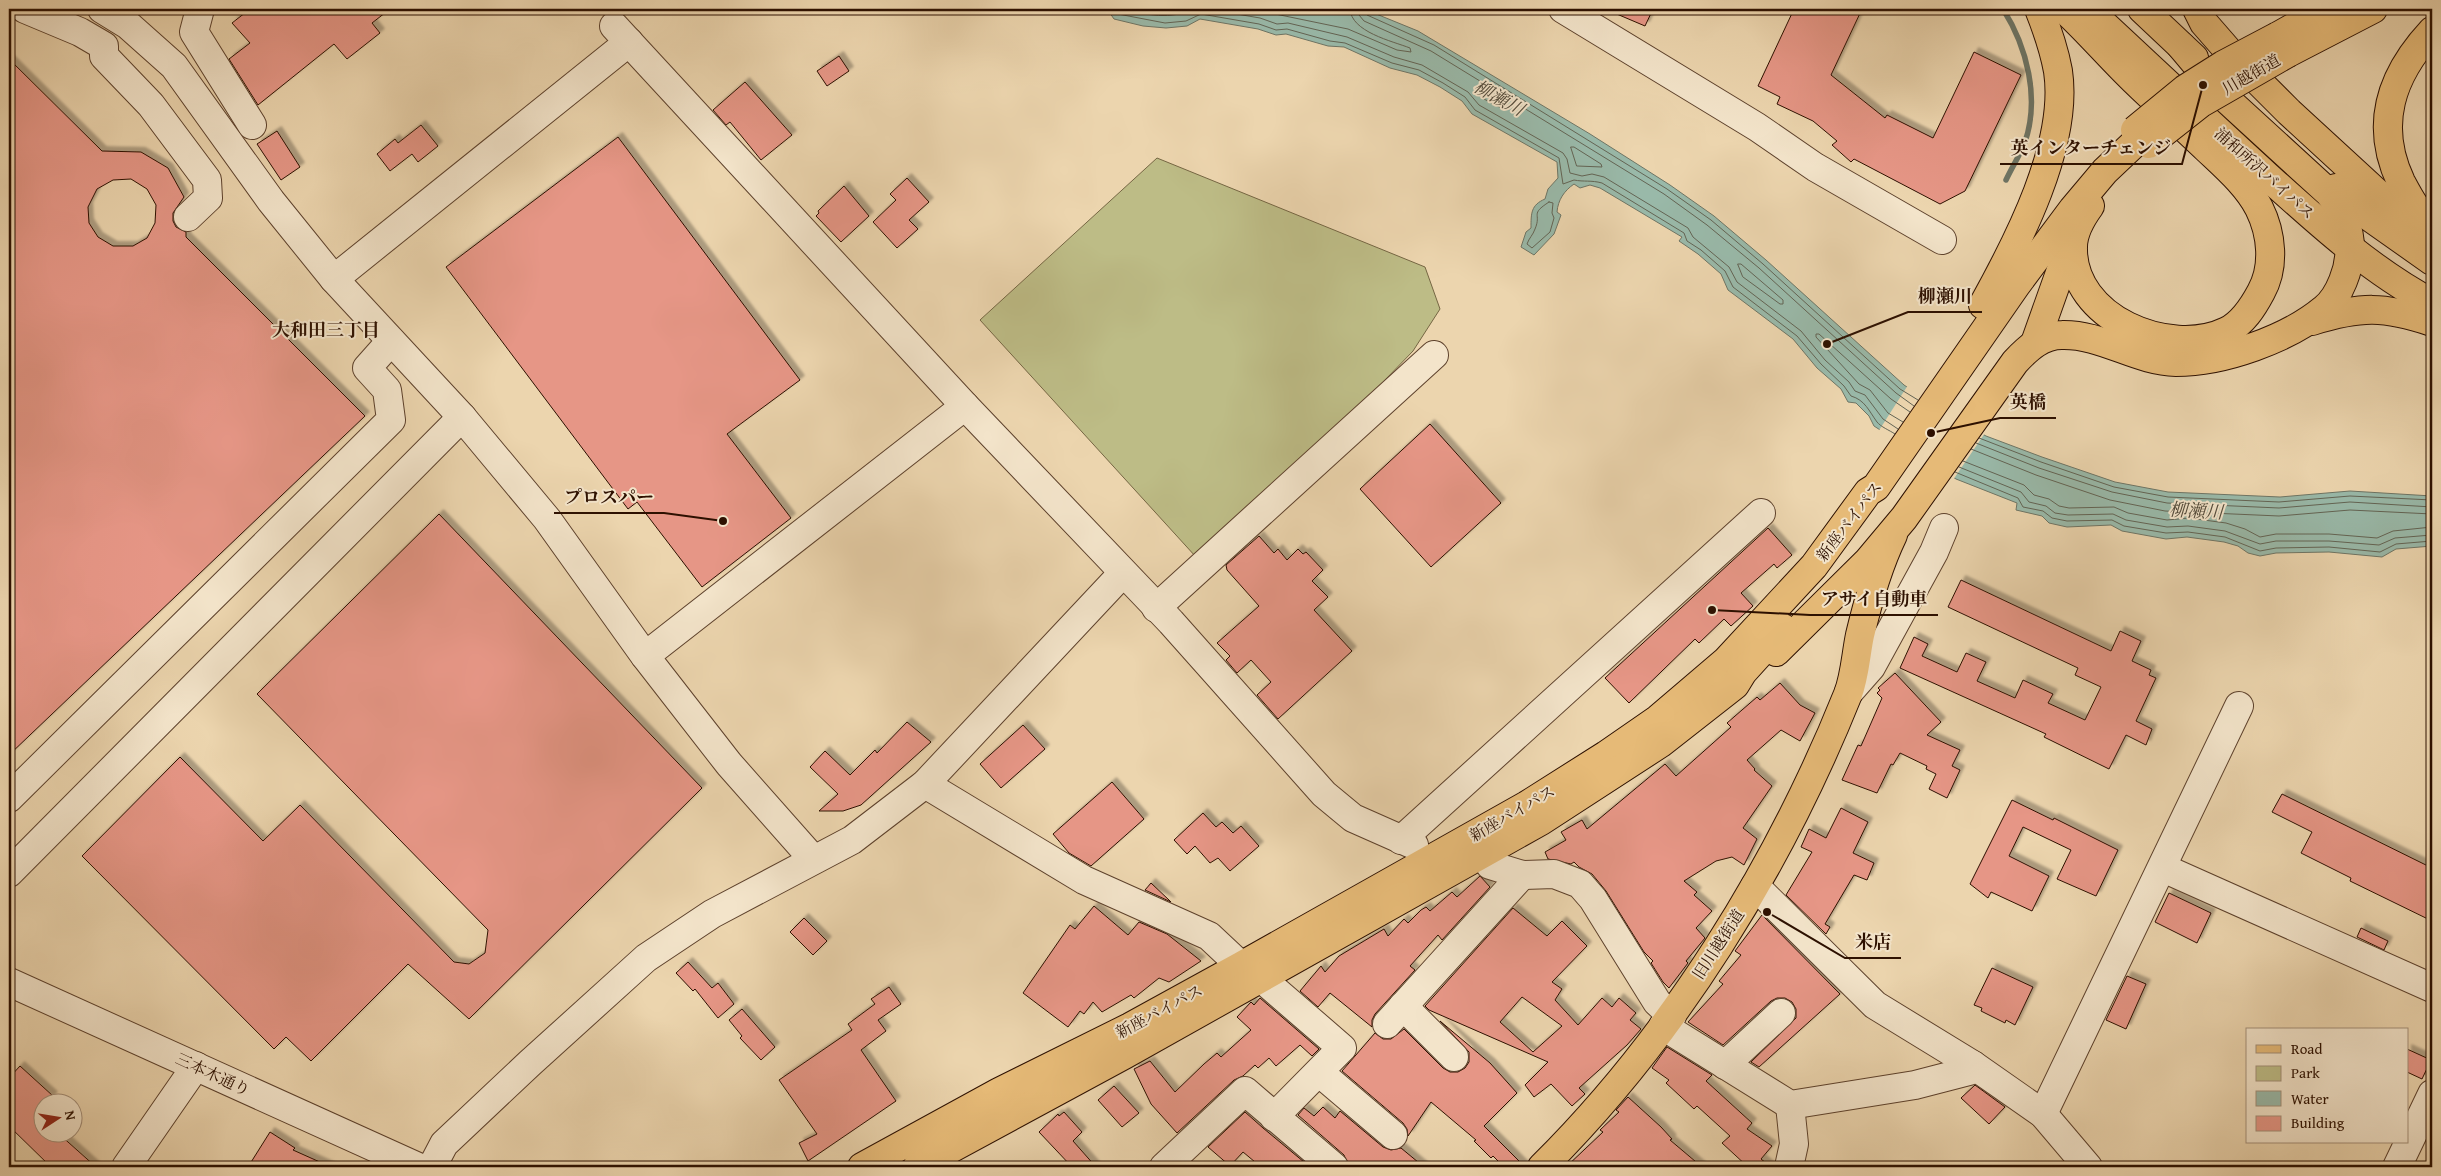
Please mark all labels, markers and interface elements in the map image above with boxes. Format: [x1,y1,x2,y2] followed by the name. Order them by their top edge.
[2217,48,2285,100] street label: 川越街道
[1469,73,1531,123] water label: 柳瀬川
[2210,121,2320,225] street label: 浦和所沢バイパス
[2000,131,2182,164] callout: 英インターチェンジ
[2011,134,2171,161] text: 英インターチェンジ
[1908,279,1982,312] callout: 柳瀬川
[1918,282,1972,309] text: 柳瀬川
[272,316,380,343] district label: 大和田三丁目
[2000,385,2056,418] callout: 英橋
[2010,388,2046,415] text: 英橋
[1810,476,1888,566] street label: 新座バイパス
[554,480,664,513] callout: プロスパー
[564,483,654,510] text: プロスパー
[2168,496,2226,525] water label: 柳瀬川
[1810,582,1938,615] callout: アサイ自動車
[1821,585,1927,612] text: アサイ自動車
[1465,779,1559,847] street label: 新座バイパス
[1686,904,1750,984] street label: 旧川越街道
[1845,925,1901,958] callout: 米店
[1855,928,1891,955] text: 米店
[1111,978,1207,1044] street label: 新座バイパス
[2246,1028,2408,1144] legend
[2291,1038,2322,1059] text: Road
[172,1046,254,1102] street label: 三本木通り
[2291,1062,2320,1083] text: Park
[2291,1088,2329,1109] text: Water
[32,1094,82,1144] north arrow
[60,1109,82,1123] text: N
[2291,1112,2345,1133] text: Building

